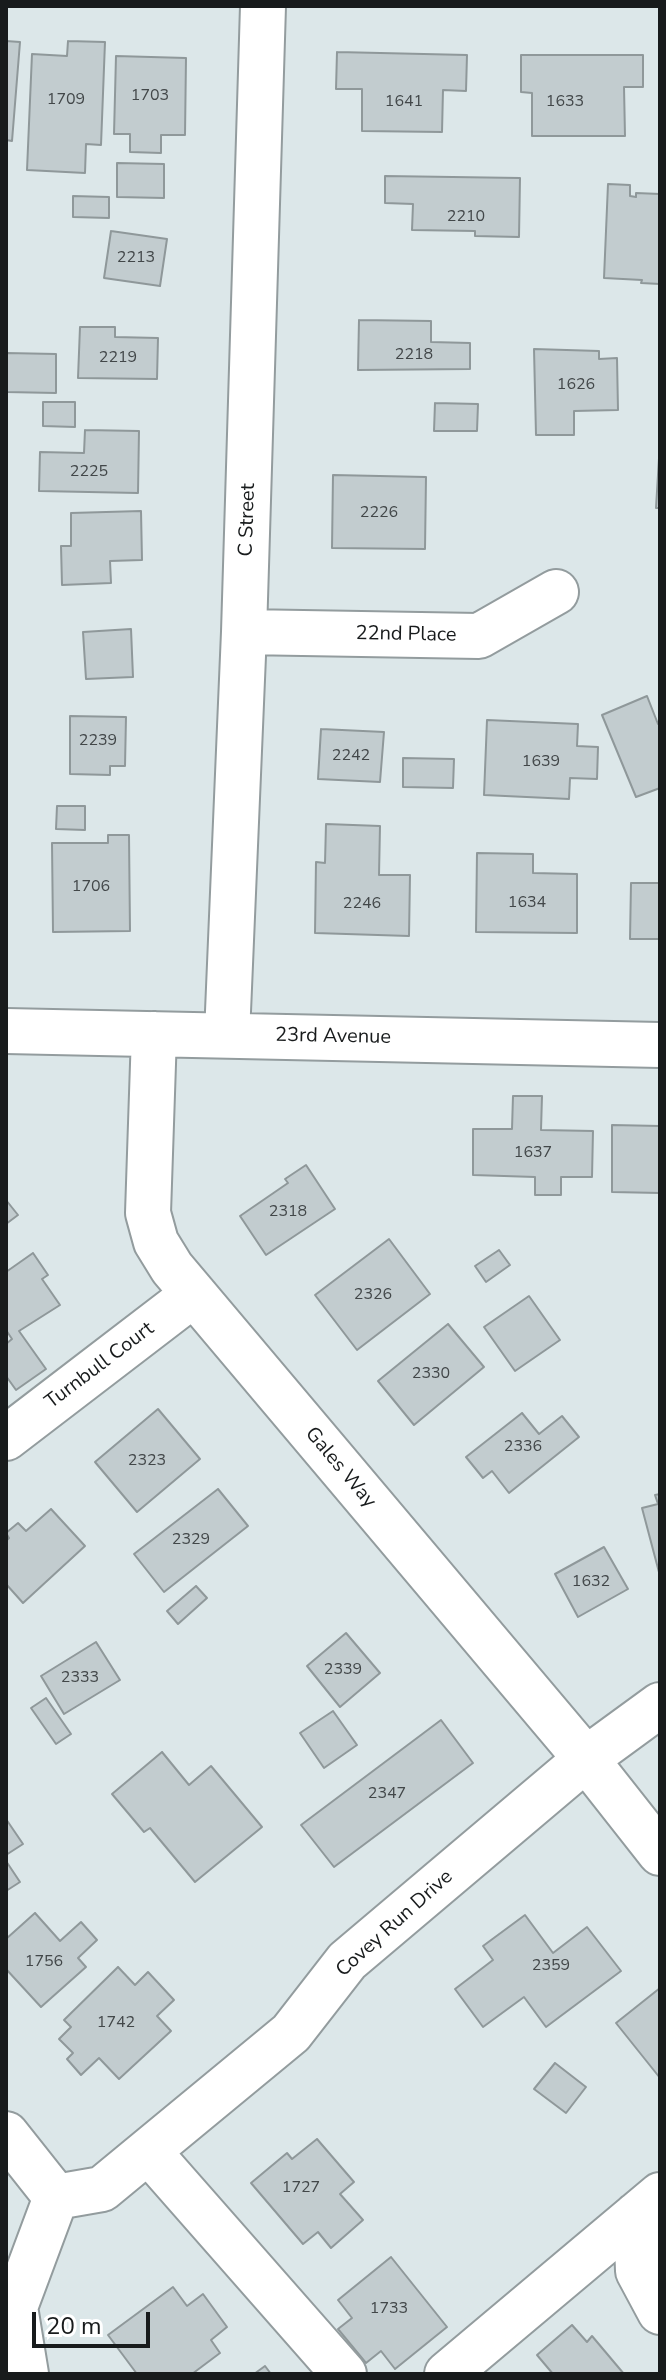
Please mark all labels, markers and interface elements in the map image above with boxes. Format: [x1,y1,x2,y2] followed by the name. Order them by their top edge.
[131,86,169,106] house number: 1703
[47,90,85,110] house number: 1709
[385,92,423,112] house number: 1641
[546,92,584,112] house number: 1633
[447,207,485,227] house number: 2210
[117,248,155,268] house number: 2213
[395,345,433,365] house number: 2218
[99,348,137,368] house number: 2219
[557,375,595,395] house number: 1626
[70,462,108,482] house number: 2225
[235,483,261,557] street label: C Street
[360,503,398,523] house number: 2226
[355,622,457,648] street label: 22nd Place
[79,731,117,751] house number: 2239
[332,746,370,766] house number: 2242
[522,752,560,772] house number: 1639
[72,877,110,897] house number: 1706
[508,893,546,913] house number: 1634
[343,894,381,914] house number: 2246
[275,1024,391,1050] street label: 23rd Avenue
[514,1143,552,1163] house number: 1637
[269,1202,307,1222] house number: 2318
[354,1285,392,1305] house number: 2326
[41,1317,159,1415] street label: Turnbull Court
[412,1364,450,1384] house number: 2330
[299,1423,381,1513] street label: Gales Way
[504,1437,542,1457] house number: 2336
[128,1451,166,1471] house number: 2323
[172,1530,210,1550] house number: 2329
[572,1572,610,1592] house number: 1632
[324,1660,362,1680] house number: 2339
[61,1668,99,1688] house number: 2333
[368,1784,406,1804] house number: 2347
[332,1865,458,1983] street label: Covey Run Drive
[25,1952,63,1972] house number: 1756
[532,1956,570,1976] house number: 2359
[97,2013,135,2033] house number: 1742
[282,2178,320,2198] house number: 1727
[36,2296,154,2346] scale bar
[370,2299,408,2319] house number: 1733
[46,2310,102,2342] text: 20 m

